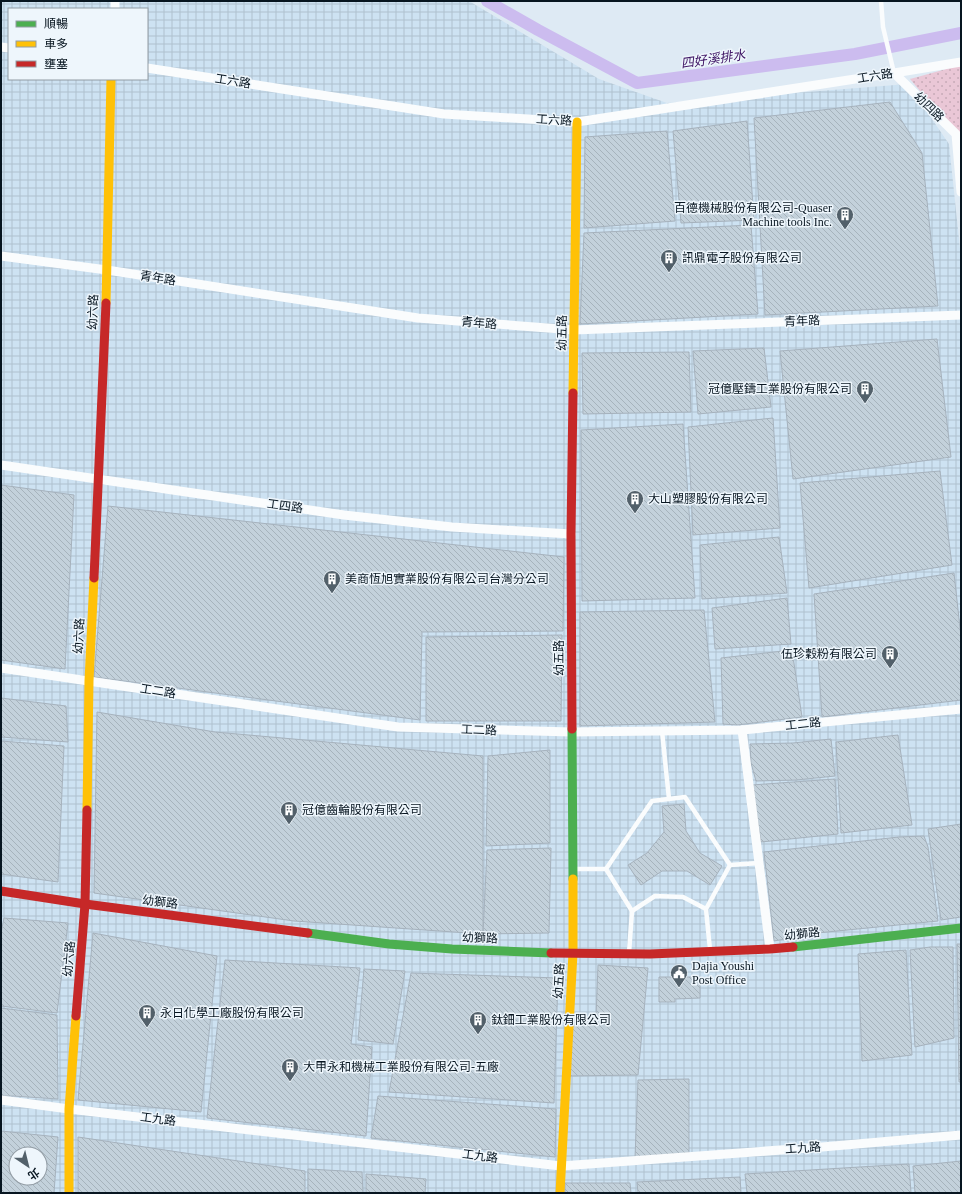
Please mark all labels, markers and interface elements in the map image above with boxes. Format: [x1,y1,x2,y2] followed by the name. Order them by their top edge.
[8,8,148,80] legend
[44,17,68,31] text: 順暢
[44,37,68,51] text: 車多
[680,47,747,71] water label: 四好溪排水
[44,57,68,71] text: 壅塞
[856,66,894,86] street label: 工六路
[214,71,252,91] street label: 工六路
[911,89,947,125] street label: 幼四路
[536,112,572,128] street label: 工六路
[674,201,832,229] place label: 百德機械股份有限公司-Quaser Machine tools Inc.
[835,205,855,230] building icon: 百德機械股份有限公司-Quaser Machine tools Inc.
[659,248,679,273] building icon: 訊鼎電子股份有限公司
[682,251,802,265] place label: 訊鼎電子股份有限公司
[139,268,177,288] street label: 青年路
[85,294,101,330] street label: 幼六路
[784,313,820,329] street label: 青年路
[460,314,498,332] street label: 青年路
[555,315,569,351] street label: 幼五路
[855,379,875,404] building icon: 冠億壓鑄工業股份有限公司
[708,382,852,396] place label: 冠億壓鑄工業股份有限公司
[625,489,645,514] building icon: 大山塑膠股份有限公司
[648,492,768,506] place label: 大山塑膠股份有限公司
[266,497,304,515] street label: 工四路
[322,569,342,594] building icon: 美商恆旭實業股份有限公司台灣分公司
[345,572,549,586] place label: 美商恆旭實業股份有限公司台灣分公司
[71,618,87,654] street label: 幼六路
[552,640,566,676] street label: 幼五路
[880,644,900,669] building icon: 伍珍穀粉有限公司
[781,647,877,661] place label: 伍珍穀粉有限公司
[139,681,177,701] street label: 工二路
[784,715,822,733] street label: 工二路
[461,722,497,738] street label: 工二路
[279,800,299,825] building icon: 冠億齒輪股份有限公司
[302,803,422,817] place label: 冠億齒輪股份有限公司
[141,893,179,911] street label: 幼獅路
[783,925,821,943] street label: 幼獅路
[462,930,498,946] street label: 幼獅路
[60,940,78,978] street label: 幼六路
[692,959,755,987] place label: Dajia Youshi Post Office
[551,963,567,999] street label: 幼五路
[669,963,689,988] public building icon: Dajia Youshi Post Office
[137,1003,157,1028] building icon: 永日化學工廠股份有限公司
[160,1006,304,1020] place label: 永日化學工廠股份有限公司
[468,1010,488,1035] building icon: 鈦鈿工業股份有限公司
[491,1013,611,1027] place label: 鈦鈿工業股份有限公司
[280,1057,300,1082] building icon: 大甲永和機械工業股份有限公司-五廠
[303,1060,499,1074] place label: 大甲永和機械工業股份有限公司-五廠
[139,1110,177,1128] street label: 工九路
[785,1140,821,1156] street label: 工九路
[8,1146,48,1186] north arrow
[461,1147,499,1165] street label: 工九路
[26,1166,42,1182] text: 北

